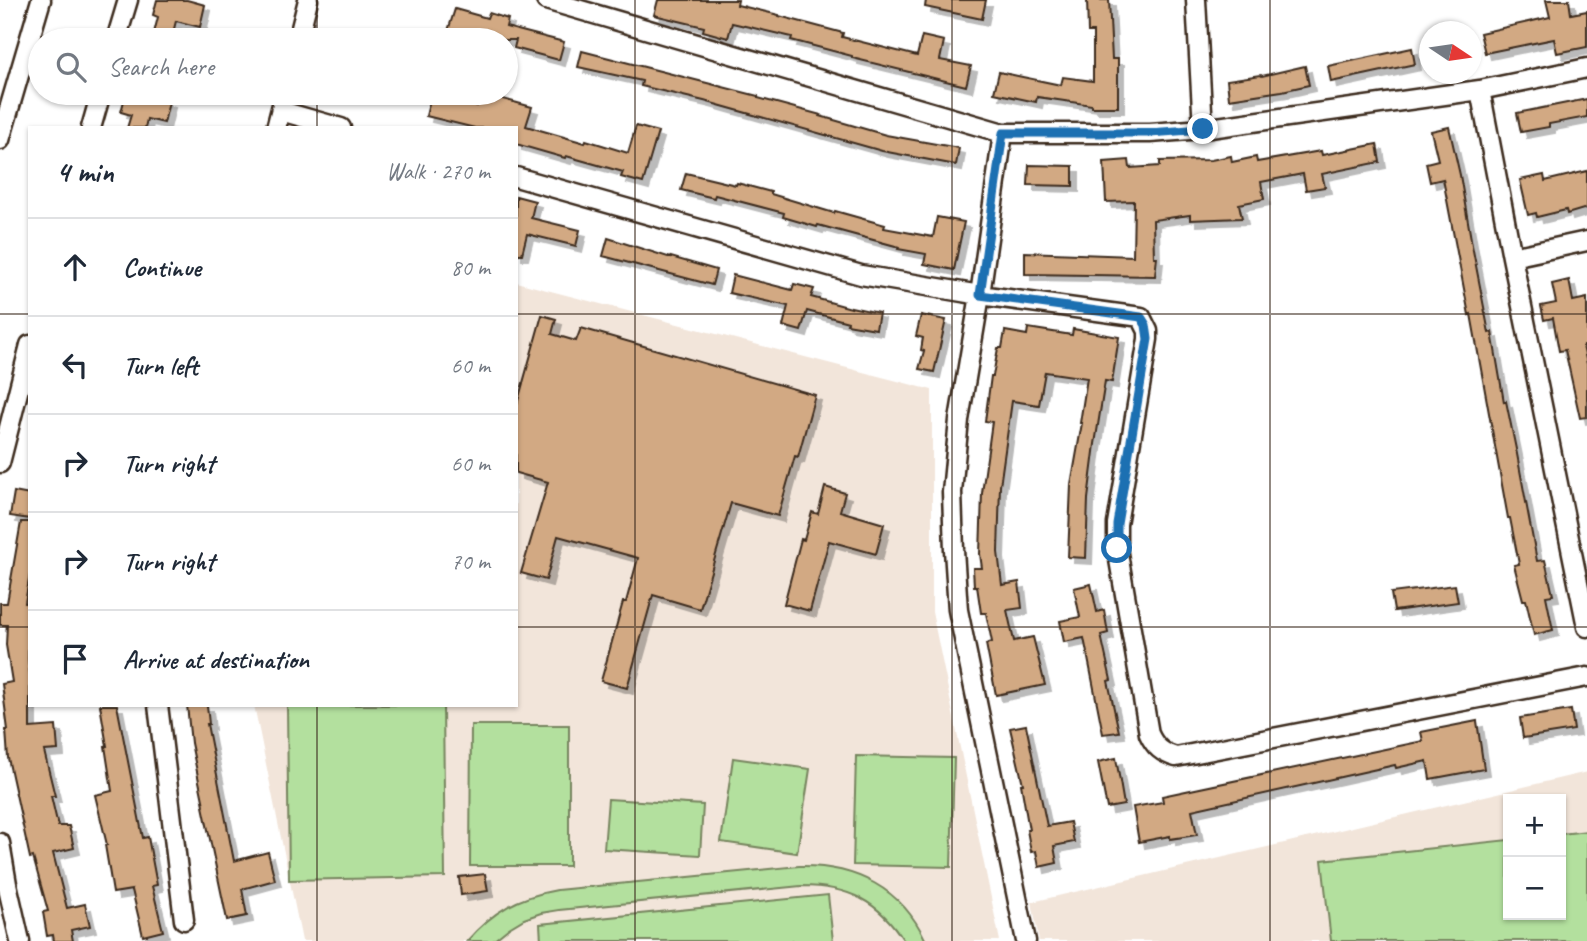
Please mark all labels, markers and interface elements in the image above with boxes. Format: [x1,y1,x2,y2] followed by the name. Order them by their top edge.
[1419,21,1482,84] north arrow
[28,28,518,105] search box
[52,48,90,86] icon: search
[108,50,214,83] text: Search here
[1187,113,1218,144] route end
[56,153,113,191] text: 4 min
[386,157,490,186] text: Walk · 270 m
[56,248,94,286] icon: ahead
[123,251,201,284] text: Continue
[451,253,490,282] text: 80 m
[56,346,94,384] icon: left
[123,349,198,382] text: Turn left
[451,351,490,380] text: 60 m
[56,444,94,482] icon: right
[123,447,214,480] text: Turn right
[451,449,490,478] text: 60 m
[1101,532,1132,563] route start
[56,542,94,580] icon: right
[123,545,214,578] text: Turn right
[451,547,490,576] text: 70 m
[56,640,94,678] icon: arrive
[123,643,309,676] text: Arrive at destination
[1503,794,1566,920] map controls
[1503,794,1566,857] button: +
[1503,857,1566,920] button: −

